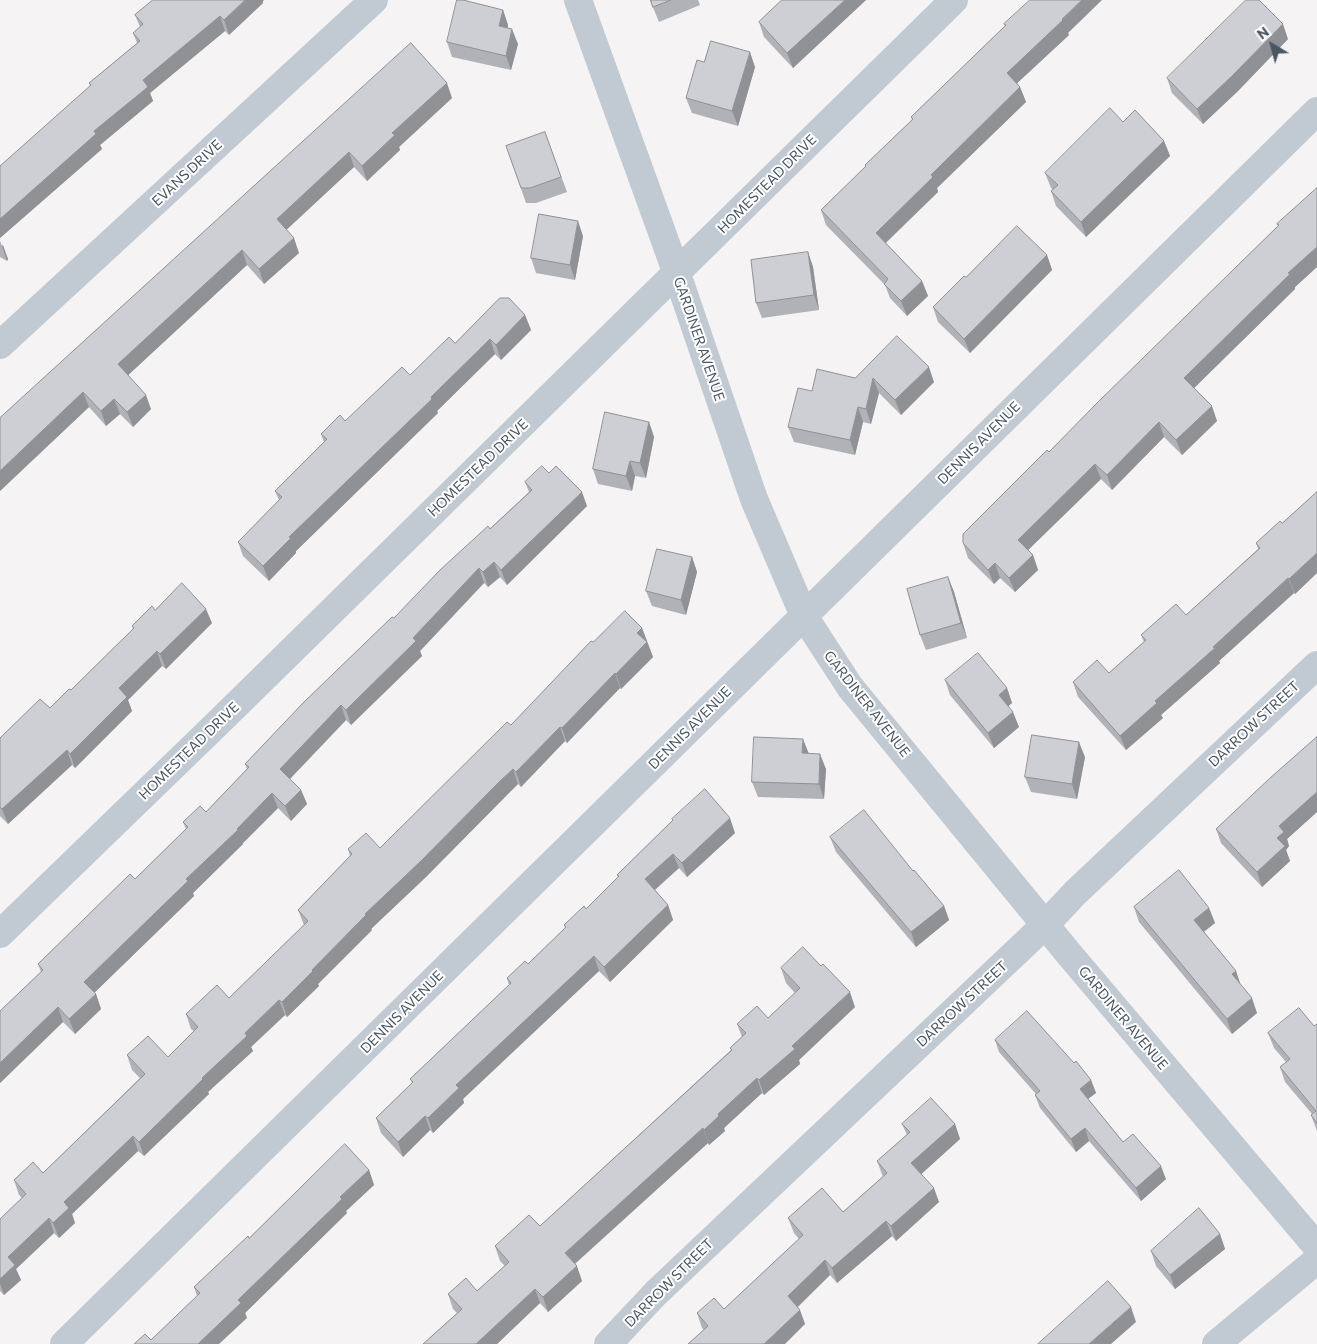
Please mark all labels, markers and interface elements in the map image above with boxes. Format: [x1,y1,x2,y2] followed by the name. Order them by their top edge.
[1247,20,1297,70] north arrow
[1253,23,1272,43] text: N
[714,131,820,237] street label: HOMESTEAD DRIVE
[149,136,225,210] street label: EVANS DRIVE
[670,275,728,403] street label: GARDINER AVENUE
[934,398,1024,488] street label: DENNIS AVENUE
[424,416,532,520] street label: HOMESTEAD DRIVE
[820,648,914,760] street label: GARDINER AVENUE
[1205,678,1303,770] street label: DARROW STREET
[645,683,735,773] street label: DENNIS AVENUE
[135,699,243,803] street label: HOMESTEAD DRIVE
[913,958,1011,1050] street label: DARROW STREET
[1075,963,1171,1073] street label: GARDINER AVENUE
[357,967,447,1057] street label: DENNIS AVENUE
[621,1235,717,1331] street label: DARROW STREET

